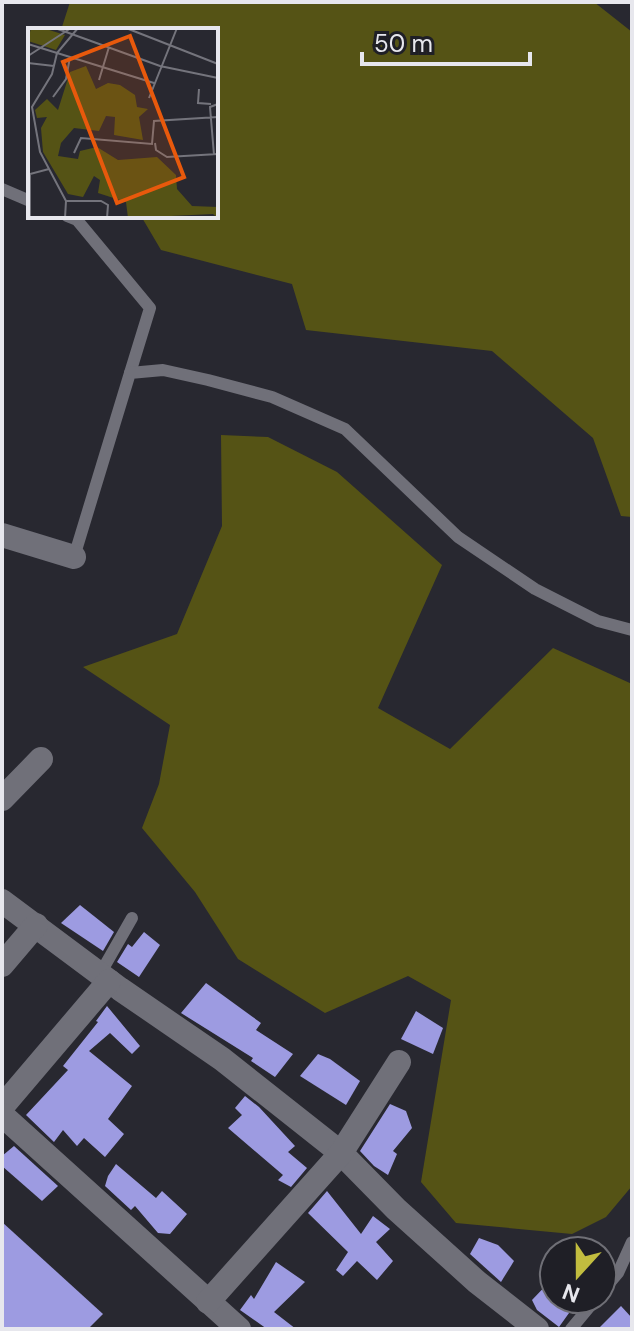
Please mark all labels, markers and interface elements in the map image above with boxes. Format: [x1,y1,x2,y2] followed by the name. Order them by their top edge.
[362,16,530,66] scale bar
[28,28,218,218] inset map
[374,28,433,59] text: 50 m
[538,1235,618,1315] north arrow
[558,1277,584,1310] text: N

